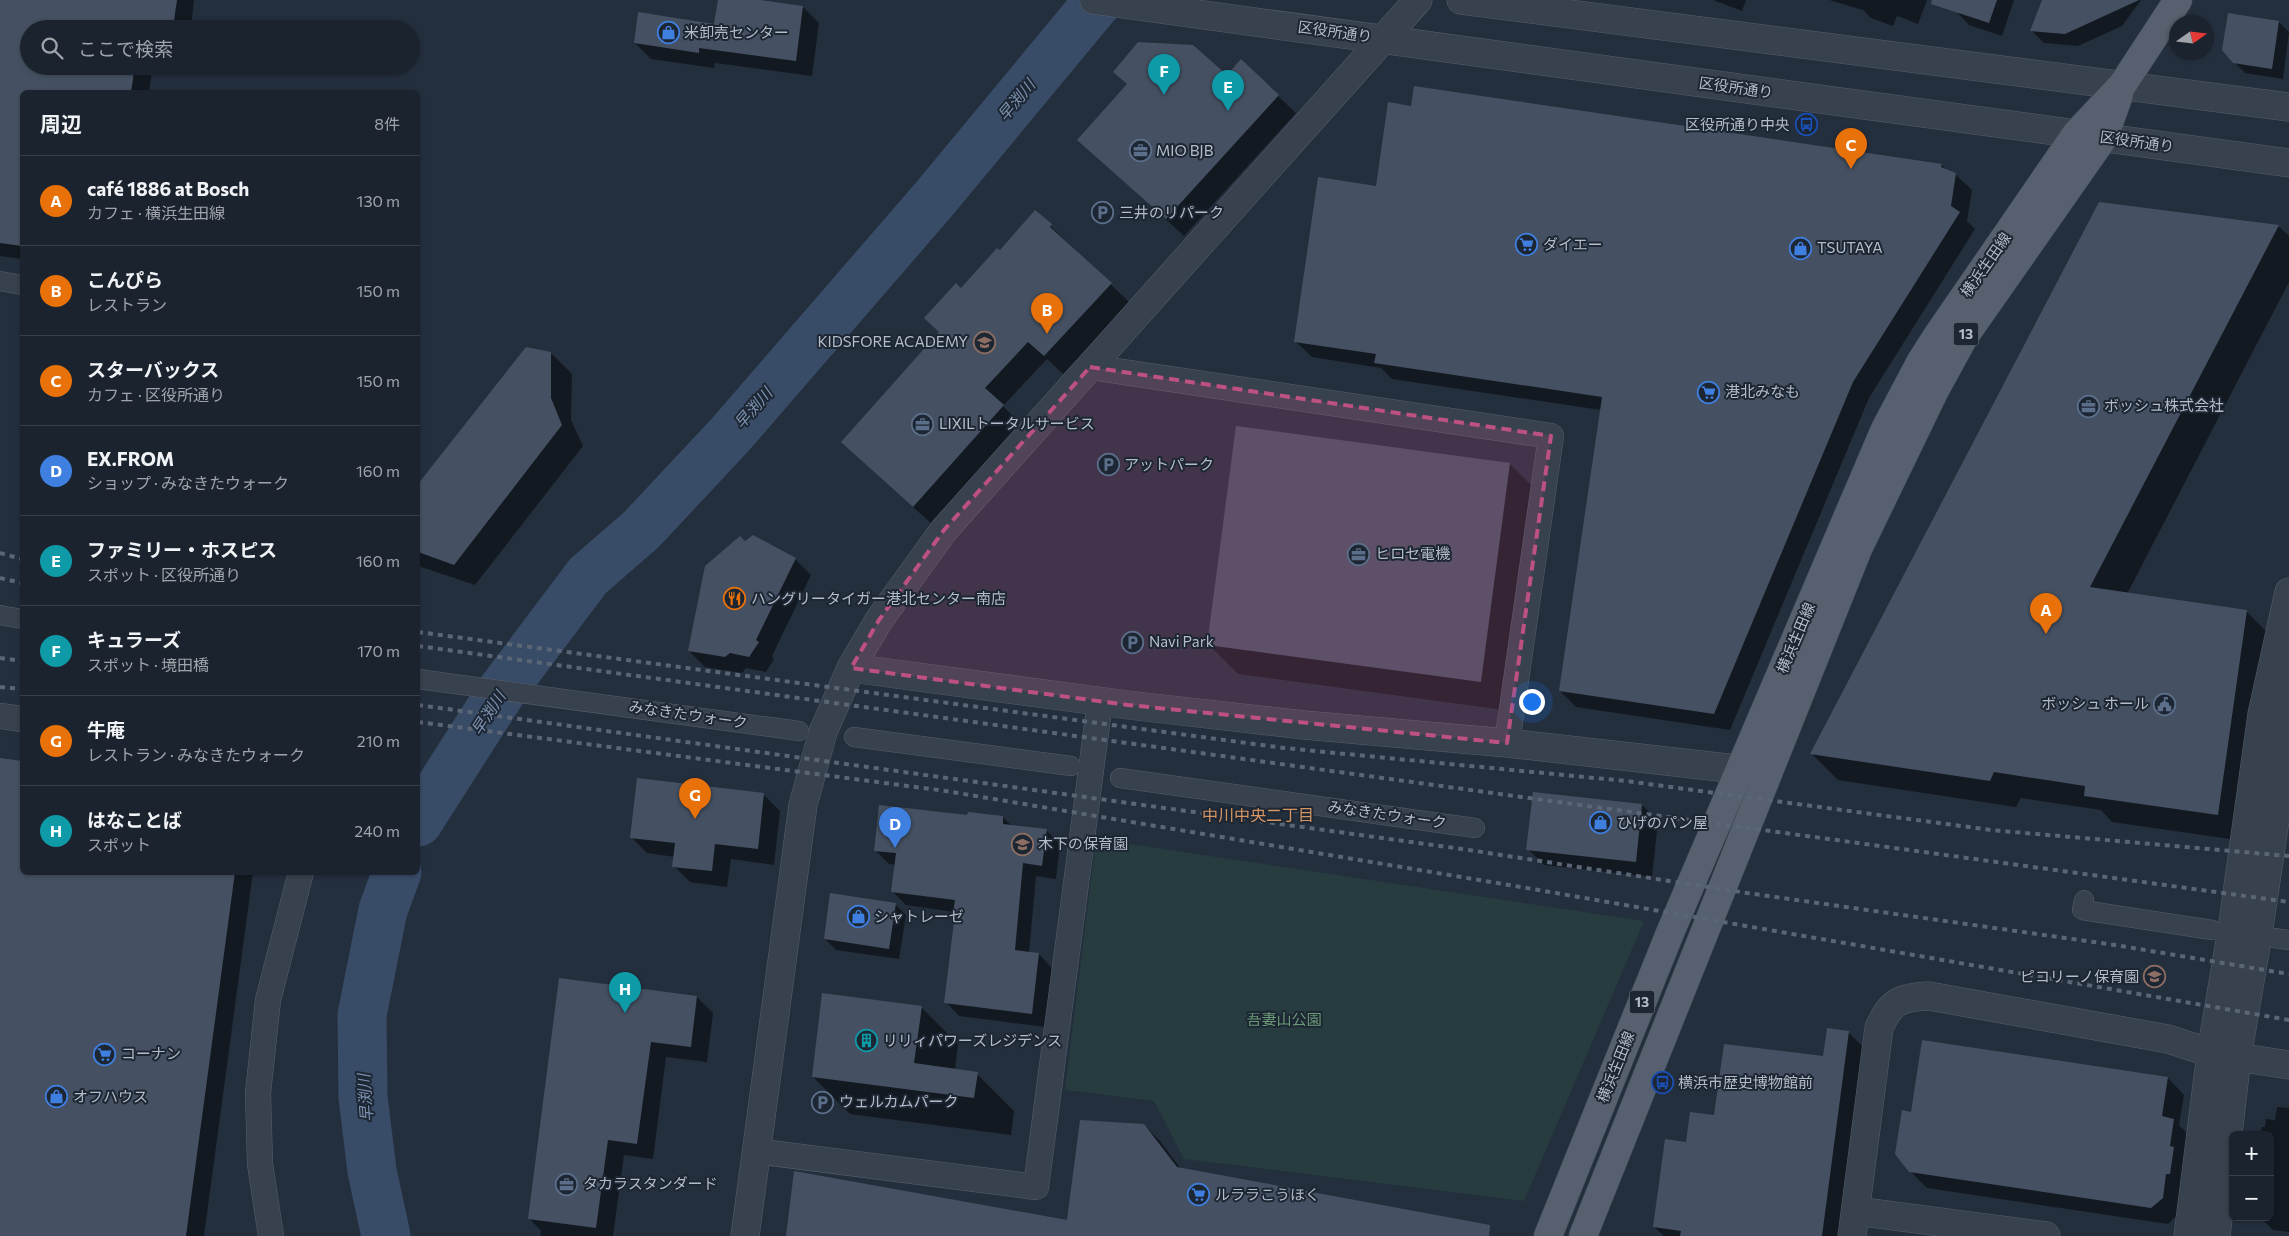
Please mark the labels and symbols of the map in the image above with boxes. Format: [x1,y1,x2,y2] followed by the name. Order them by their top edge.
[2169,15,2214,60] north arrow
[1297,17,1374,45] street label: 区役所通り
[656,21,680,45] shop icon: 米卸売センター
[684,23,789,41] place label: 米卸売センター
[1148,54,1180,95] pin: F
[1212,70,1244,111] pin: E
[1698,73,1775,101] street label: 区役所通り
[993,74,1040,124] water label: 早渕川
[1794,113,1818,137] bus stop icon: 区役所通り中央
[1685,115,1790,133] place label: 区役所通り中央
[2099,127,2176,155] street label: 区役所通り
[1835,128,1867,169] pin: C
[1128,139,1152,163] office icon: MIO BJB
[1156,141,1214,159] place label: MIO BJB
[1091,201,1115,225] parking icon: 三井のリパーク
[1119,203,1224,221] place label: 三井のリパーク
[1956,229,2014,300] street label: 横浜生田線
[1515,233,1539,257] supermarket icon: ダイエー
[1543,235,1603,253] place label: ダイエー
[1789,236,1813,260] shop icon: TSUTAYA
[1817,238,1883,256] place label: TSUTAYA
[1031,293,1063,334] pin: B
[1954,322,1978,346] road number: 13
[972,330,996,354] school or university icon: KIDSFORE ACADEMY
[817,332,968,350] place label: KIDSFORE ACADEMY
[1697,380,1721,404] supermarket icon: 港北みなも
[730,382,777,432] water label: 早渕川
[1725,382,1800,400] place label: 港北みなも
[2076,394,2100,418] office icon: ボッシュ株式会社
[2104,396,2224,414] place label: ボッシュ株式会社
[911,412,935,436] office icon: LIXILトータルサービス
[939,414,1095,432] place label: LIXILトータルサービス
[1096,453,1120,477] parking icon: アットパーク
[1124,455,1214,473] place label: アットパーク
[1347,542,1371,566] office icon: ヒロセ電機
[1375,544,1450,562] place label: ヒロセ電機
[723,587,747,611] restaurant icon: ハングリータイガー港北センター南店
[751,589,1006,607] place label: ハングリータイガー港北センター南店
[2030,593,2062,634] pin: A
[1772,600,1818,676] street label: 横浜生田線
[1121,630,1145,654] parking icon: Navi Park
[1149,632,1214,650] place label: Navi Park
[467,686,510,738] water label: 早渕川
[1519,689,1545,715] your location
[2153,692,2177,716] public building icon: ボッシュ ホール
[2041,694,2149,712] place label: ボッシュ ホール
[627,697,749,731] street label: みなきたウォーク
[679,778,711,819] pin: G
[1326,797,1448,831] street label: みなきたウォーク
[1202,805,1314,824] district label: 中川中央二丁目
[879,807,911,848] pin: D
[1589,811,1613,835] shop icon: ひげのパン屋
[1617,813,1708,831] place label: ひげのパン屋
[1010,832,1034,856] school or university icon: 木下の保育園
[1038,834,1128,852] place label: 木下の保育園
[846,905,870,929] shop icon: シャトレーゼ
[874,907,964,925] place label: シャトレーゼ
[2143,965,2167,989] school or university icon: ピコリーノ保育園
[2020,967,2139,985] place label: ピコリーノ保育園
[609,972,641,1013] pin: H
[1630,990,1654,1014] road number: 13
[1246,1010,1322,1028] park label: 吾妻山公園
[1593,1028,1637,1105] street label: 横浜生田線
[855,1029,879,1053] building icon: リリィパワーズレジデンス
[883,1031,1062,1049] place label: リリィパワーズレジデンス
[93,1042,117,1066] supermarket icon: コーナン
[121,1044,181,1062] place label: コーナン
[353,1071,376,1123] water label: 早渕川
[1650,1071,1674,1095] bus stop icon: 横浜市歴史博物館前
[1678,1073,1813,1091] place label: 横浜市歴史博物館前
[45,1085,69,1109] shop icon: オフハウス
[73,1087,148,1105] place label: オフハウス
[811,1090,835,1114] parking icon: ウェルカムパーク
[839,1092,959,1110] place label: ウェルカムパーク
[555,1172,579,1196] office icon: タカラスタンダード
[583,1174,718,1192] place label: タカラスタンダード
[1187,1183,1211,1207] supermarket icon: ルララこうほく
[1215,1185,1320,1203] place label: ルララこうほく

